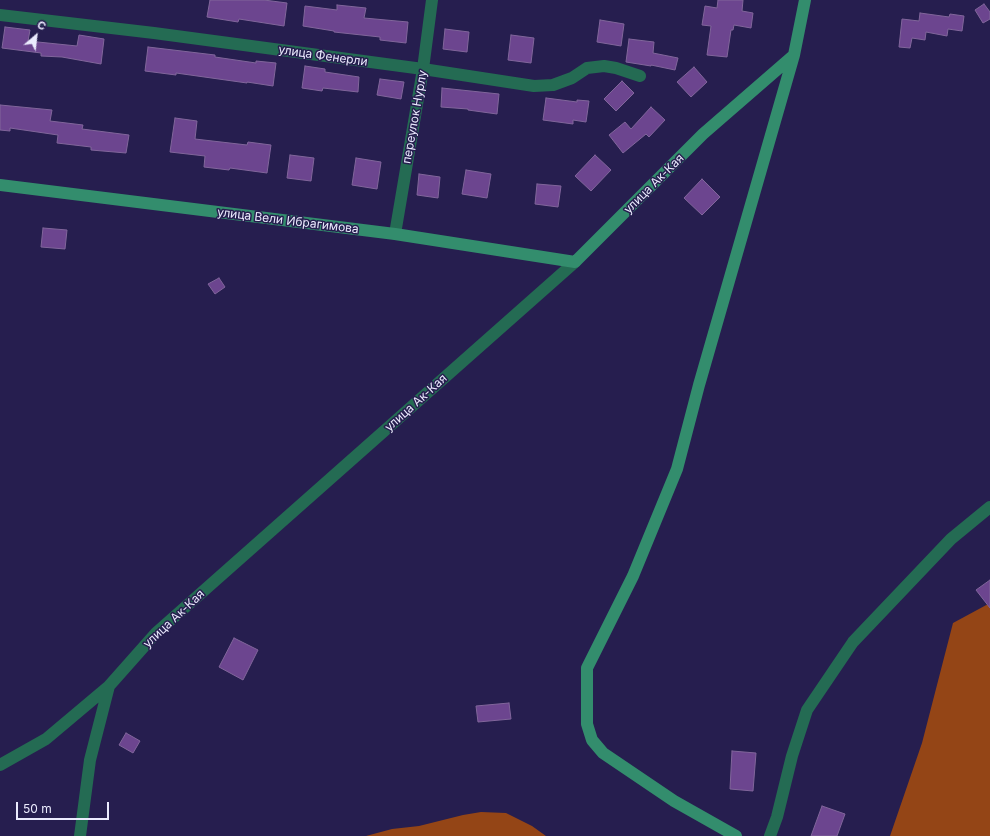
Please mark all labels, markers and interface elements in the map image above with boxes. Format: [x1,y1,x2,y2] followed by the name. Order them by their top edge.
[16,16,56,56] north arrow
[35,17,49,33] text: С
[278,43,368,69] street label: улица Фенерли
[400,69,430,165] street label: переулок Нурлу
[621,151,687,217] street label: улица Ак-Кая
[216,205,360,237] street label: улица Вели Ибрагимова
[382,371,450,435] street label: улица Ак-Кая
[140,587,208,651] street label: улица Ак-Кая
[18,794,111,820] scale bar
[23,801,52,816] text: 50 m

